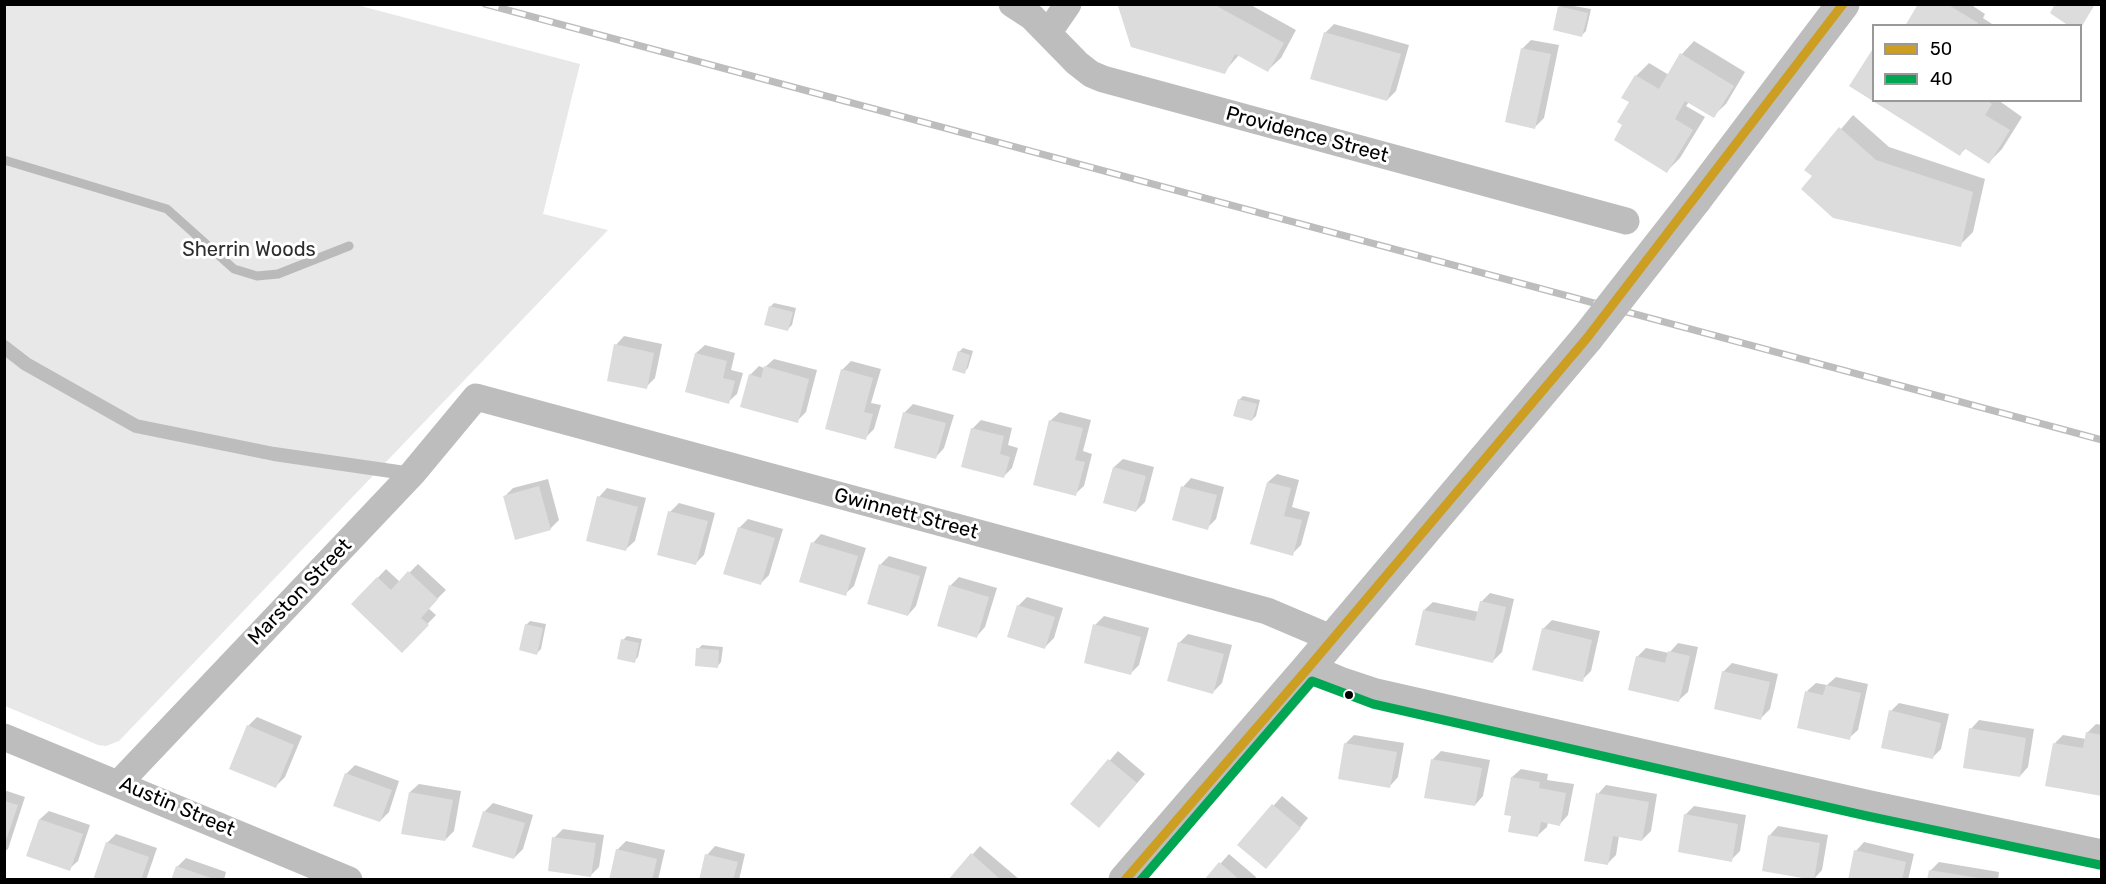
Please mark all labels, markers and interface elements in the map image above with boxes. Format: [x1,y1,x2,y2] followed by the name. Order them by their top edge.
[1872,24,2082,102] legend
[1930,38,1952,60] text: 50
[1930,68,1953,90] text: 40
[1223,102,1391,168] street label: Providence Street
[182,238,316,262] park label: Sherrin Woods
[831,483,981,545] street label: Gwinnett Street
[243,534,357,650] street label: Marston Street
[1343,689,1355,701] unlabelled marker
[116,772,238,842] street label: Austin Street

